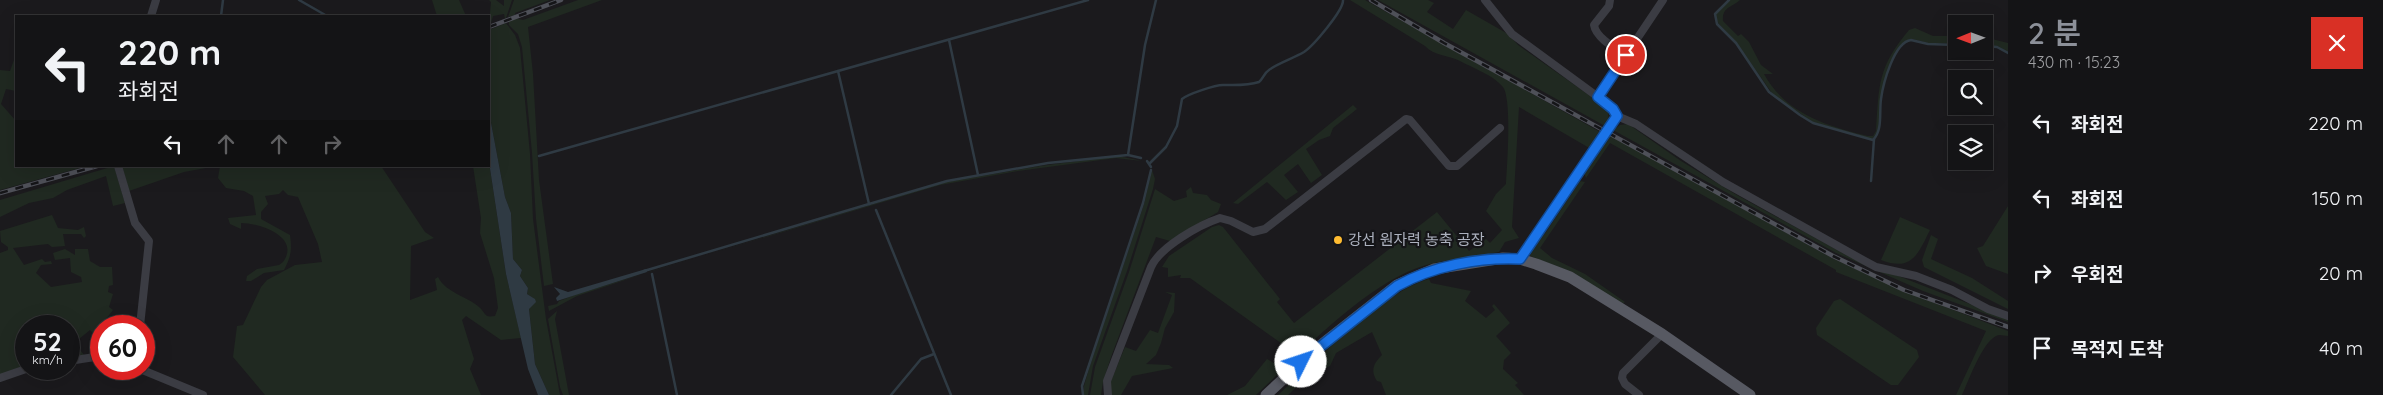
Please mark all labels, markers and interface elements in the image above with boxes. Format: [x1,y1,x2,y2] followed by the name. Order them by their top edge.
[2028,14,2081,52] text: 2 분
[1948,15,1992,60] north arrow
[1948,15,1993,170] map controls
[2311,17,2363,69] button: close
[118,30,221,74] text: 220 m
[1605,34,1647,76] pin
[35,35,100,100] icon: left
[1612,41,1640,69] icon: arrive
[2028,52,2120,72] text: 430 m · 15:23
[1948,70,1993,115] button: search
[118,77,179,105] text: 좌회전
[2028,109,2056,137] icon: left
[2308,111,2363,135] text: 220 m
[2071,112,2123,136] text: 좌회전
[1948,125,1993,170] button: layers
[159,130,187,158] icon: left
[212,130,240,158] icon: ahead
[265,130,293,158] icon: ahead
[318,130,346,158] icon: right
[2028,184,2056,212] icon: left
[2312,186,2363,210] text: 150 m
[2071,187,2123,211] text: 좌회전
[1348,230,1485,249] place label: 강선 원자력 농축 공장
[1332,234,1344,246] marker: 강선 원자력 농축 공장
[2028,259,2056,287] icon: right
[2319,261,2363,285] text: 20 m
[2071,262,2123,286] text: 우회전
[90,315,155,380] speed limit sign: 60
[33,326,62,357] text: 52
[2028,334,2056,362] icon: arrive
[1274,335,1326,387] position arrow
[2319,336,2363,360] text: 40 m
[2071,337,2164,361] text: 목적지 도착
[32,352,63,367] text: km/h

